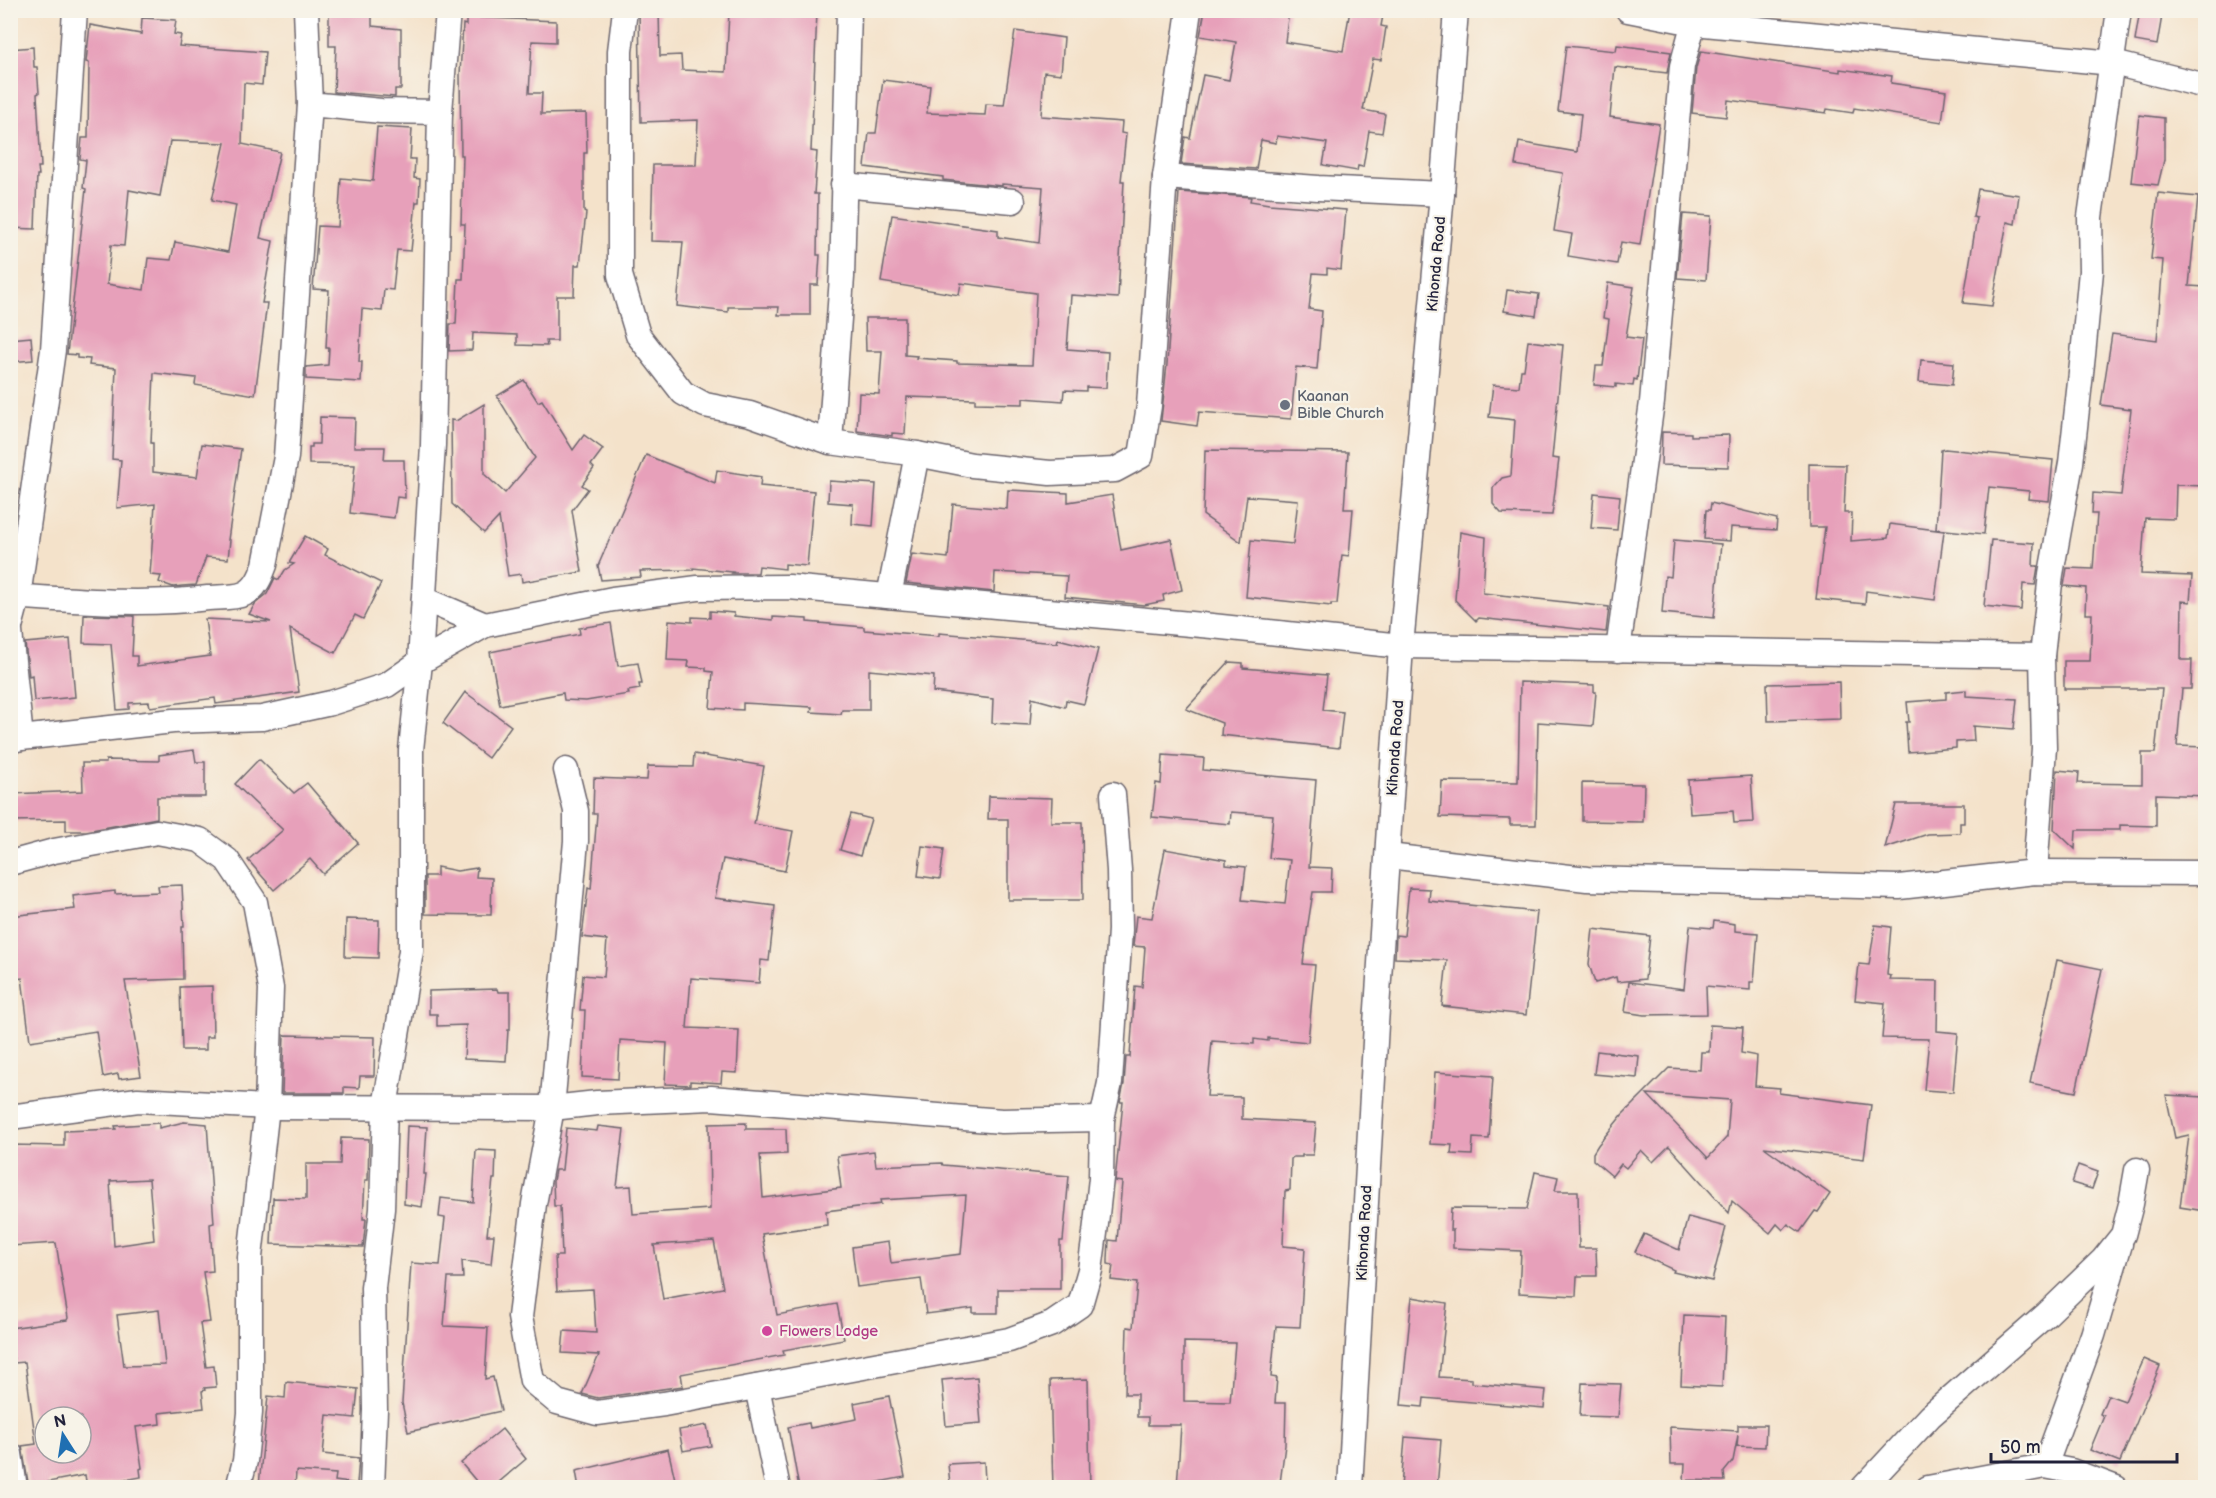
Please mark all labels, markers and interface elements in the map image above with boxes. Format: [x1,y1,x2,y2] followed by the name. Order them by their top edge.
[1423,215,1450,313] street label: Kihonda Road
[1297,387,1384,423] place label: Kaanan Bible Church
[1278,398,1292,412] marker: Kaanan Bible Church
[1383,700,1408,797] street label: Kihonda Road
[1353,1185,1376,1281] street label: Kihonda Road
[779,1322,878,1341] place label: Flowers Lodge
[760,1324,774,1338] marker: Flowers Lodge
[33,1405,93,1465] north arrow
[52,1411,68,1432] text: N
[1991,1426,2177,1464] scale bar
[2000,1437,2041,1458] text: 50 m

